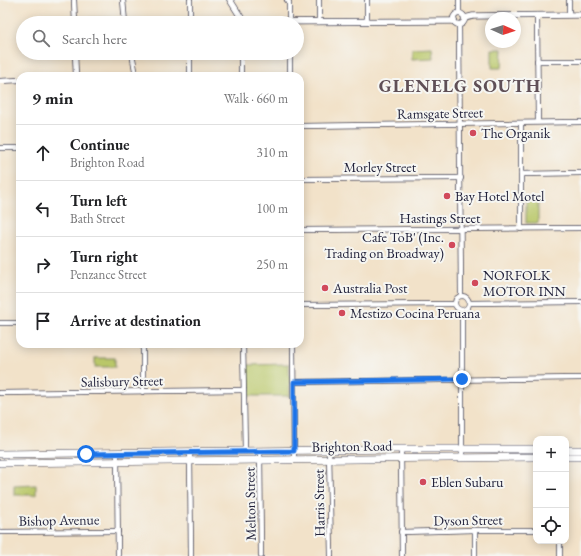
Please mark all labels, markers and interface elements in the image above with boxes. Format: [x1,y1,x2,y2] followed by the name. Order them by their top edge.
[485,12,521,48] north arrow
[16,16,304,60] search box
[30,27,52,49] icon: search
[62,29,127,48] text: Search here
[379,74,541,97] district label: GLENELG SOUTH
[32,87,73,109] text: 9 min
[224,90,288,107] text: Walk · 660 m
[397,103,484,123] street label: Ramsgate Street
[481,124,551,142] place label: The Organik
[468,128,478,138] marker: The Organik
[70,135,130,154] text: Continue
[32,142,54,164] icon: ahead
[257,144,288,161] text: 310 m
[70,154,145,171] text: Brighton Road
[344,158,417,176] street label: Morley Street
[455,187,545,205] place label: Bay Hotel Motel
[70,191,127,210] text: Turn left
[442,191,452,201] marker: Bay Hotel Motel
[32,198,54,220] icon: left
[257,200,288,217] text: 100 m
[400,209,481,227] street label: Hastings Street
[70,210,125,227] text: Bath Street
[324,228,444,262] place label: Cafe ToB' (Inc. Trading on Broadway)
[447,240,457,250] marker: Cafe ToB' (Inc. Trading on Broadway)
[70,247,138,266] text: Turn right
[32,254,54,276] icon: right
[257,256,288,273] text: 250 m
[70,266,147,283] text: Penzance Street
[483,266,566,300] place label: NORFOLK MOTOR INN
[470,278,480,288] marker: NORFOLK MOTOR INN
[332,279,408,297] place label: Australia Post
[320,283,330,293] marker: Australia Post
[350,304,480,322] place label: Mestizo Cocina Peruana
[337,308,347,318] marker: Mestizo Cocina Peruana
[32,310,54,332] icon: arrive
[70,311,201,330] text: Arrive at destination
[453,370,471,388] route end
[81,371,164,391] street label: Salisbury Street
[312,436,393,456] street label: Brighton Road
[533,436,569,544] map controls
[533,436,569,472] button: +
[77,445,95,463] route start
[240,467,260,541] street label: Melton Street
[309,468,329,537] street label: Harris Street
[533,472,569,508] button: −
[431,473,504,491] place label: Eblen Subaru
[418,477,428,487] marker: Eblen Subaru
[533,508,569,544] button: locate
[19,510,100,530] street label: Bishop Avenue
[433,510,503,530] street label: Dyson Street

